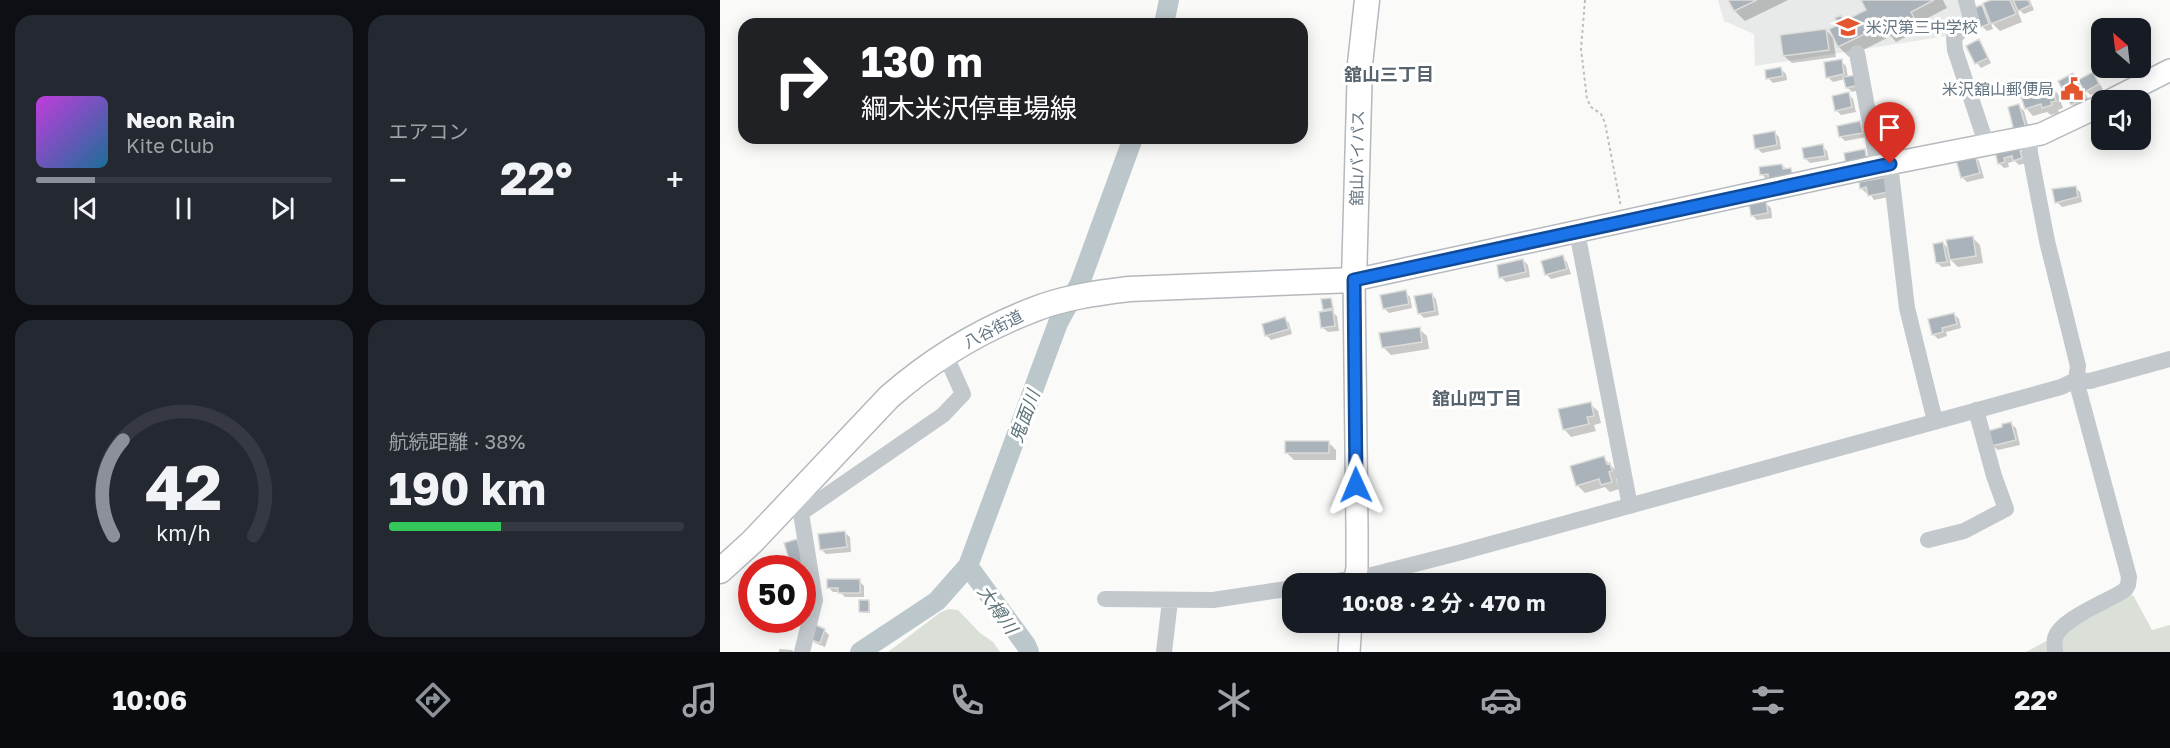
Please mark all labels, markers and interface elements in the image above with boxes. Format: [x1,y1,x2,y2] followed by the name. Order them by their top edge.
[1835,14,1861,40] school or university icon: 米沢第三中学校
[1866,17,1978,37] place label: 米沢第三中学校
[2091,18,2151,78] north arrow
[2091,18,2151,150] map controls
[861,36,983,86] text: 130 m
[762,42,840,120] icon: right
[1344,63,1434,85] district label: 舘山三丁目
[2059,76,2085,102] public building icon: 米沢舘山郵便局
[1942,79,2054,99] place label: 米沢舘山郵便局
[2091,90,2151,150] button: sound
[861,92,1077,124] text: 綱木米沢停車場線
[1864,102,1915,164] pin
[126,106,235,133] text: Neon Rain
[1346,110,1368,206] street label: 舘山バイパス
[1873,111,1906,144] icon: arrive
[389,119,469,143] text: エアコン
[126,133,214,157] text: Kite Club
[500,151,572,205] text: 22°
[389,160,407,199] text: −
[666,160,684,199] text: +
[69,192,102,225] icon: previous
[167,192,200,225] icon: pause
[266,192,299,225] icon: next
[960,306,1026,352] street label: 八谷街道
[1004,385,1044,445] water label: 鬼面川
[1432,387,1522,409] district label: 舘山四丁目
[389,429,525,453] text: 航続距離 · 38%
[145,449,222,524] text: 42
[1324,453,1388,517] position arrow
[389,461,546,515] text: 190 km
[156,520,211,546] text: km/h
[738,555,816,633] speed limit sign: 50
[974,581,1024,639] water label: 大樽川
[1343,589,1545,616] text: 10:08 · 2 分 · 470 m
[412,679,454,721] icon: directions
[679,679,721,721] icon: music
[946,679,988,721] icon: phone
[1213,679,1255,721] icon: climate
[1480,679,1522,721] icon: car
[1747,679,1789,721] icon: filters
[112,684,187,716] text: 10:06
[2014,684,2057,716] text: 22°

